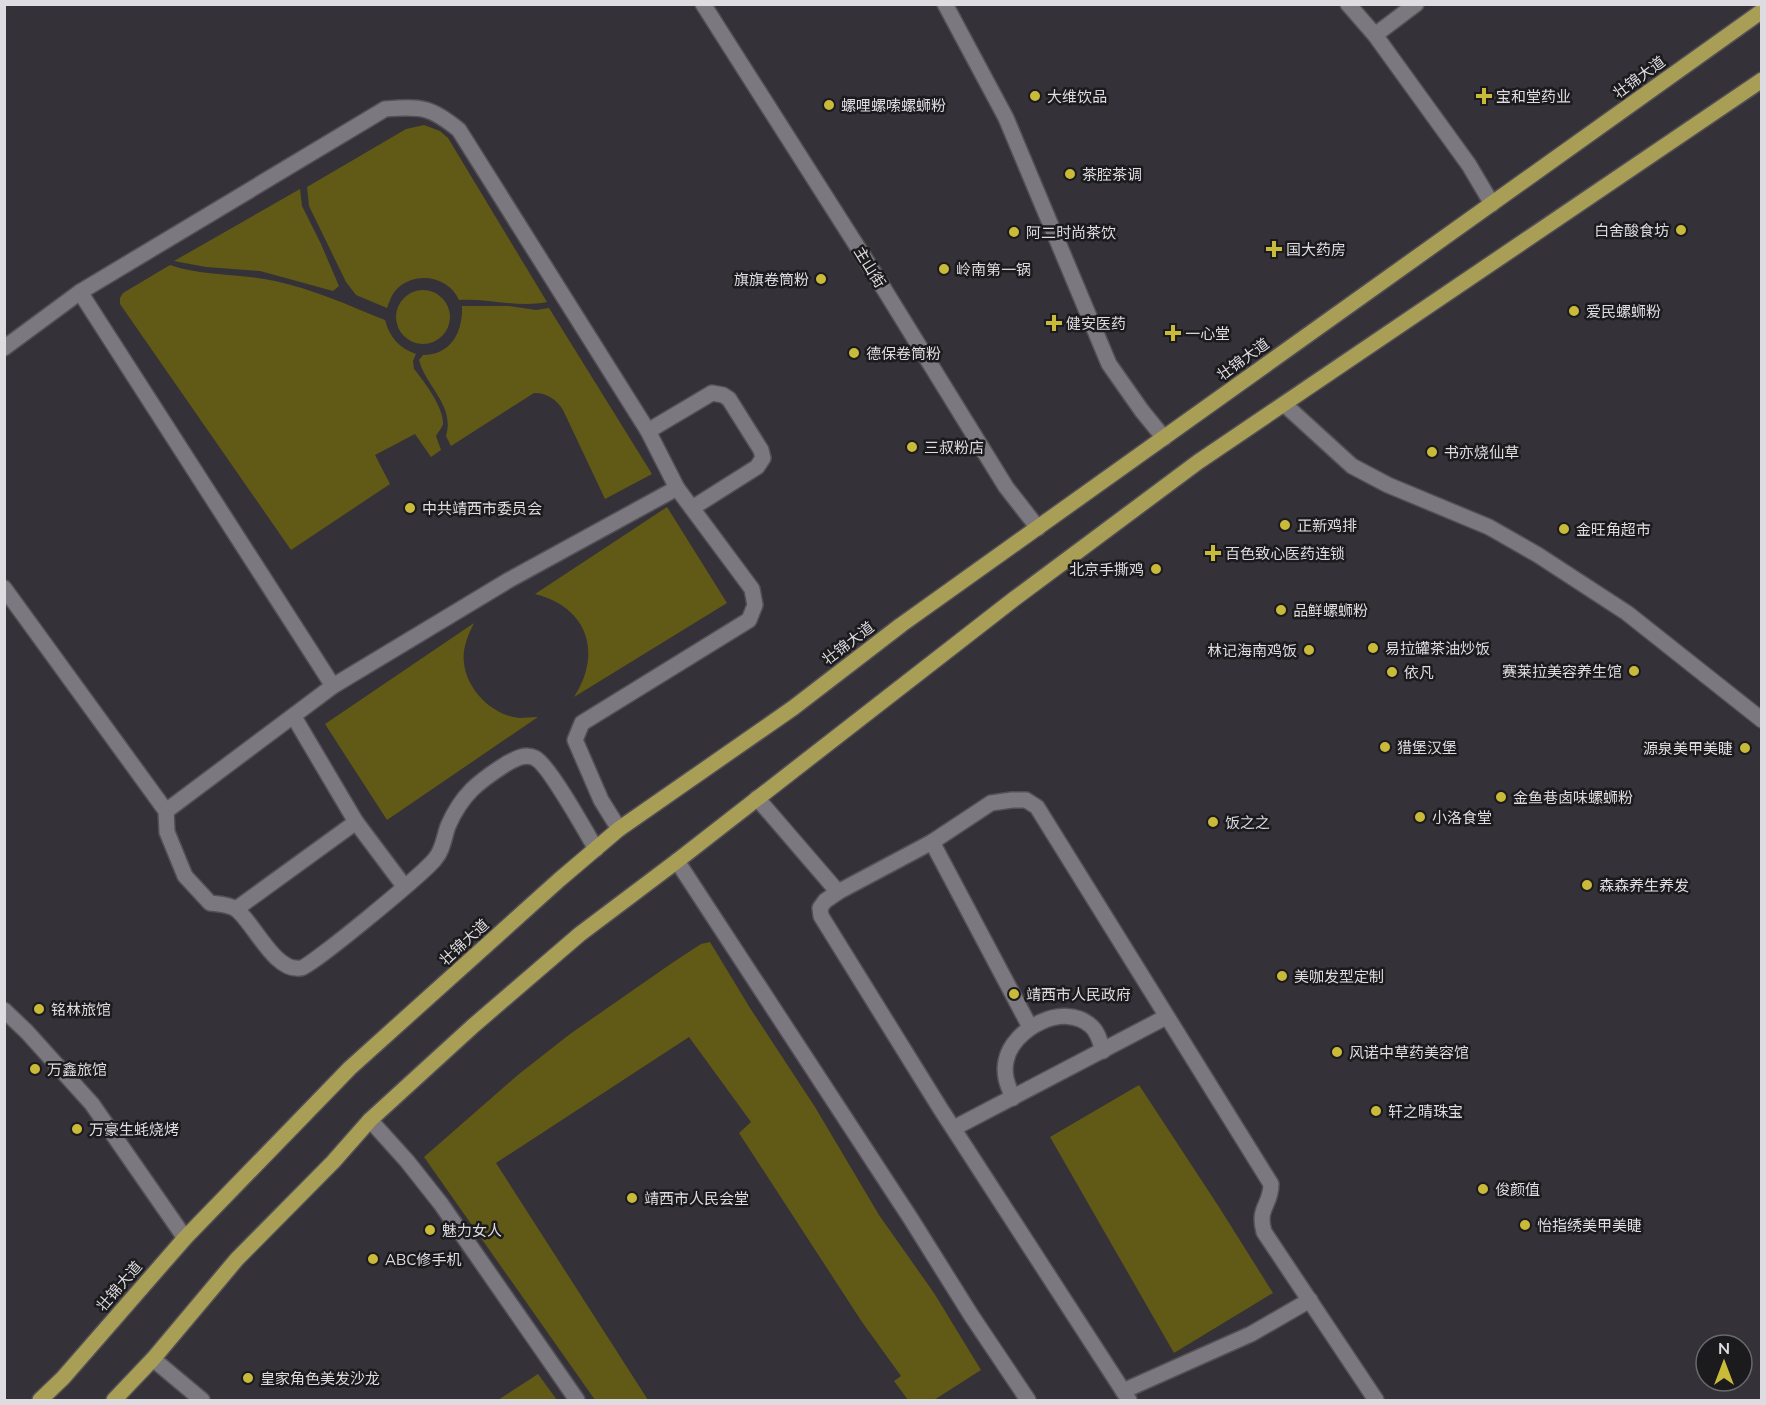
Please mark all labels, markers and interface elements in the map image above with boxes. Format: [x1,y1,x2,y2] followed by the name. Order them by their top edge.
[1609,52,1669,102] street label: 壮锦大道
[1047,87,1107,106] place label: 大维饮品
[1496,87,1571,106] place label: 宝和堂药业
[1028,89,1042,103] marker: 大维饮品
[1477,89,1491,103] marker: 宝和堂药业
[841,96,946,115] place label: 螺哩螺嗦螺蛳粉
[822,98,836,112] marker: 螺哩螺嗦螺蛳粉
[1082,165,1142,184] place label: 茶腔茶调
[1063,167,1077,181] marker: 茶腔茶调
[1594,221,1669,240] place label: 白舍酸食坊
[1026,223,1116,242] place label: 阿二时尚茶饮
[1674,223,1688,237] marker: 白舍酸食坊
[1007,225,1021,239] marker: 阿二时尚茶饮
[1286,240,1346,259] place label: 国大药房
[1267,242,1281,256] marker: 国大药房
[850,243,890,291] street label: 主山街
[956,260,1031,279] place label: 岭南第一锅
[937,262,951,276] marker: 岭南第一锅
[734,270,809,289] place label: 旗旗卷筒粉
[814,272,828,286] marker: 旗旗卷筒粉
[1586,302,1661,321] place label: 爱民螺蛳粉
[1567,304,1581,318] marker: 爱民螺蛳粉
[1066,314,1126,333] place label: 健安医药
[1047,316,1061,330] marker: 健安医药
[1185,324,1230,343] place label: 一心堂
[1166,326,1180,340] marker: 一心堂
[1213,334,1273,384] street label: 壮锦大道
[866,344,941,363] place label: 德保卷筒粉
[847,346,861,360] marker: 德保卷筒粉
[924,438,984,457] place label: 三叔粉店
[905,440,919,454] marker: 三叔粉店
[1444,443,1519,462] place label: 书亦烧仙草
[1425,445,1439,459] marker: 书亦烧仙草
[422,499,542,518] place label: 中共靖西市委员会
[403,501,417,515] marker: 中共靖西市委员会
[1297,516,1357,535] place label: 正新鸡排
[1278,518,1292,532] marker: 正新鸡排
[1576,520,1651,539] place label: 金旺角超市
[1557,522,1571,536] marker: 金旺角超市
[1225,544,1345,563] place label: 百色致心医药连锁
[1206,546,1220,560] marker: 百色致心医药连锁
[1069,560,1144,579] place label: 北京手撕鸡
[1149,562,1163,576] marker: 北京手撕鸡
[1293,601,1368,620] place label: 品鲜螺蛳粉
[1274,603,1288,617] marker: 品鲜螺蛳粉
[818,617,878,669] street label: 壮锦大道
[1385,639,1490,658] place label: 易拉罐茶油炒饭
[1207,641,1297,660] place label: 林记海南鸡饭
[1366,641,1380,655] marker: 易拉罐茶油炒饭
[1302,643,1316,657] marker: 林记海南鸡饭
[1502,662,1622,681] place label: 赛莱拉美容养生馆
[1404,663,1434,682] place label: 依凡
[1627,664,1641,678] marker: 赛莱拉美容养生馆
[1385,665,1399,679] marker: 依凡
[1397,738,1457,757] place label: 猎堡汉堡
[1643,739,1733,758] place label: 源泉美甲美睫
[1378,740,1392,754] marker: 猎堡汉堡
[1738,741,1752,755] marker: 源泉美甲美睫
[1513,788,1633,807] place label: 金鱼巷卤味螺蛳粉
[1494,790,1508,804] marker: 金鱼巷卤味螺蛳粉
[1432,808,1492,827] place label: 小洛食堂
[1413,810,1427,824] marker: 小洛食堂
[1225,813,1270,832] place label: 饭之之
[1206,815,1220,829] marker: 饭之之
[1599,876,1689,895] place label: 森森养生养发
[1580,878,1594,892] marker: 森森养生养发
[435,915,493,969] street label: 壮锦大道
[1294,967,1384,986] place label: 美咖发型定制
[1275,969,1289,983] marker: 美咖发型定制
[1026,985,1131,1004] place label: 靖西市人民政府
[1007,987,1021,1001] marker: 靖西市人民政府
[51,1000,111,1019] place label: 铭林旅馆
[32,1002,46,1016] marker: 铭林旅馆
[1349,1043,1469,1062] place label: 风诺中草药美容馆
[1330,1045,1344,1059] marker: 风诺中草药美容馆
[47,1060,107,1079] place label: 万鑫旅馆
[28,1062,42,1076] marker: 万鑫旅馆
[1388,1102,1463,1121] place label: 轩之晴珠宝
[1369,1104,1383,1118] marker: 轩之晴珠宝
[89,1120,179,1139] place label: 万豪生蚝烧烤
[70,1122,84,1136] marker: 万豪生蚝烧烤
[1495,1180,1540,1199] place label: 俊颜值
[1476,1182,1490,1196] marker: 俊颜值
[644,1189,749,1208] place label: 靖西市人民会堂
[625,1191,639,1205] marker: 靖西市人民会堂
[1537,1216,1642,1235] place label: 怡指绣美甲美睫
[1518,1218,1532,1232] marker: 怡指绣美甲美睫
[442,1221,502,1240] place label: 魅力女人
[423,1223,437,1237] marker: 魅力女人
[385,1250,462,1269] place label: ABC修手机
[366,1252,380,1266] marker: ABC修手机
[92,1257,146,1315] street label: 壮锦大道
[1694,1333,1754,1393] north arrow
[1718,1338,1730,1358] text: N
[260,1369,380,1388] place label: 皇家角色美发沙龙
[241,1371,255,1385] marker: 皇家角色美发沙龙

